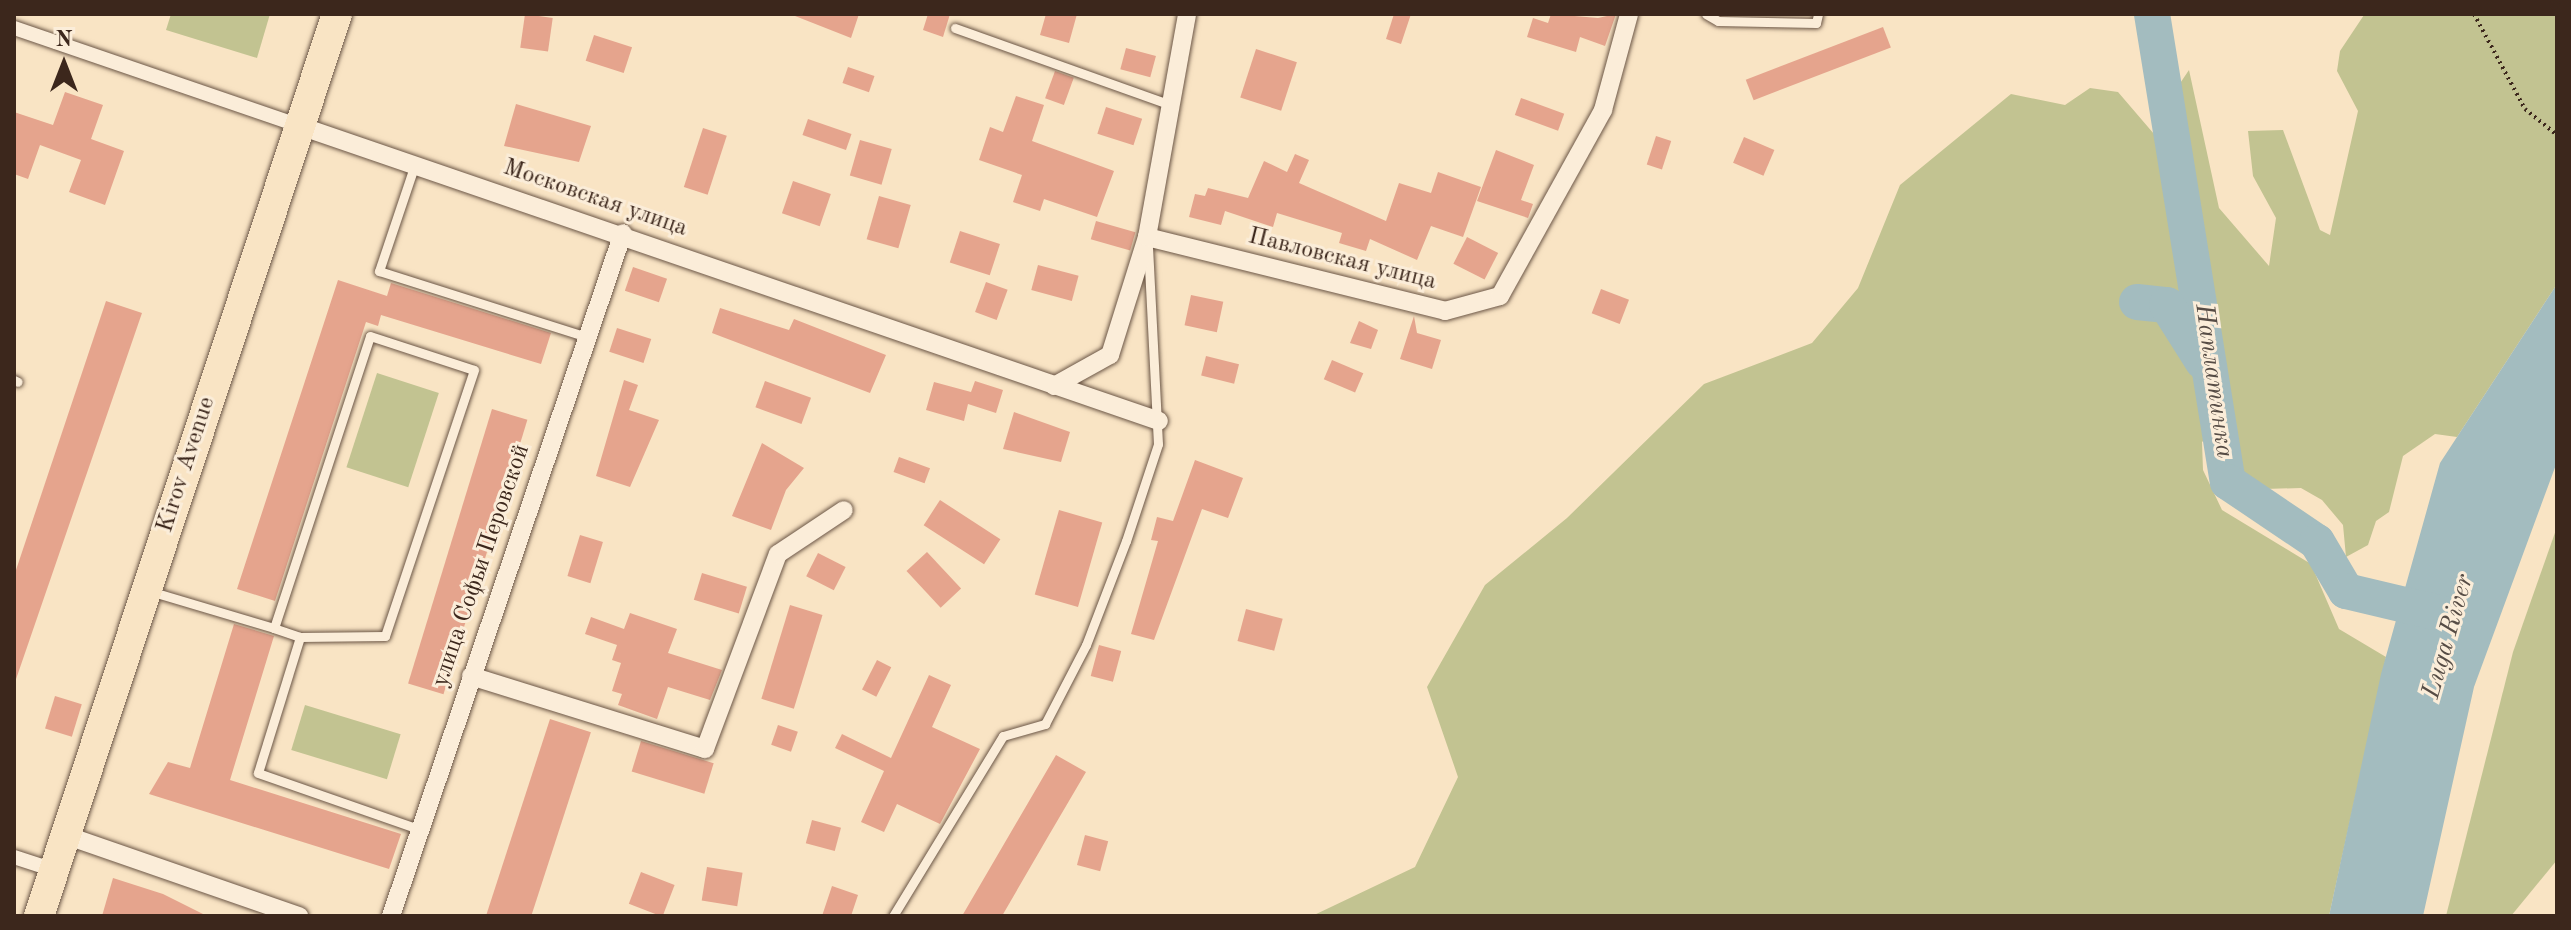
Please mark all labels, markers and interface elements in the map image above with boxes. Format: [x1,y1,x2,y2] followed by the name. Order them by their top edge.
[24,24,104,104] north arrow
[56,29,72,51] text: N
[499,154,691,244] street label: Московская улица
[1245,223,1439,297] street label: Павловская улица
[2187,302,2239,460] water label: Наплатинка
[152,393,222,537] street label: Kirov Avenue
[427,441,537,691] street label: улица Софьи Перовской
[2416,571,2482,703] water label: Luga River

